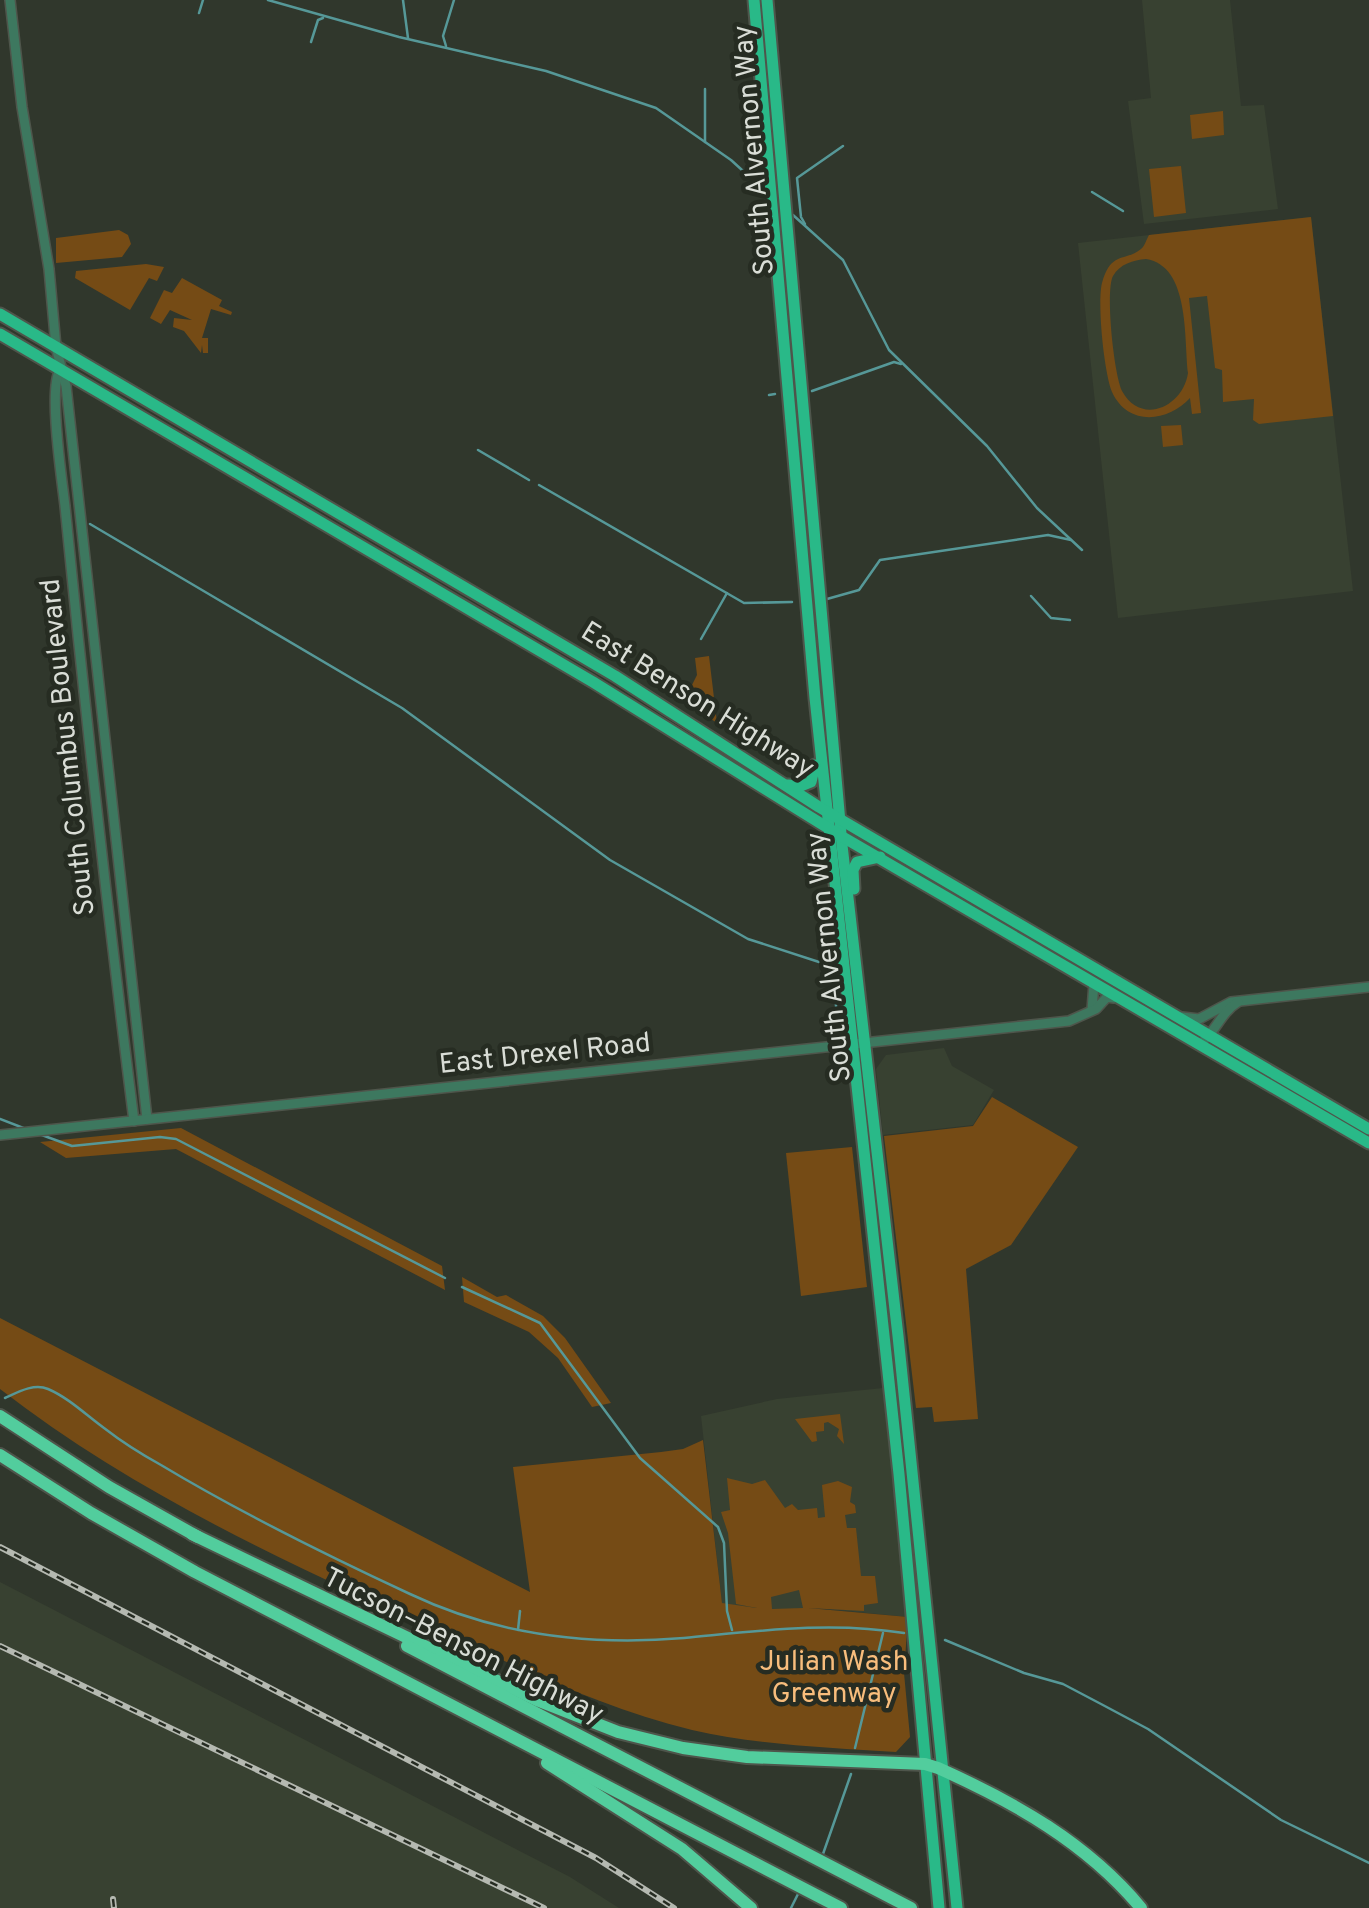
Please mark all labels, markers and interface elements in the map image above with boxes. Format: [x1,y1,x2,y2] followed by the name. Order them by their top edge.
[726,23,784,277] street label: South Alvernon Way
[33,577,105,917] street label: South Columbus Boulevard
[573,614,821,788] street label: East Benson Highway
[799,830,861,1084] street label: South Alvernon Way
[437,1026,653,1084] street label: East Drexel Road
[317,1561,609,1733] street label: Tucson–Benson Highway
[760,1645,908,1713] park label: Julian Wash Greenway

